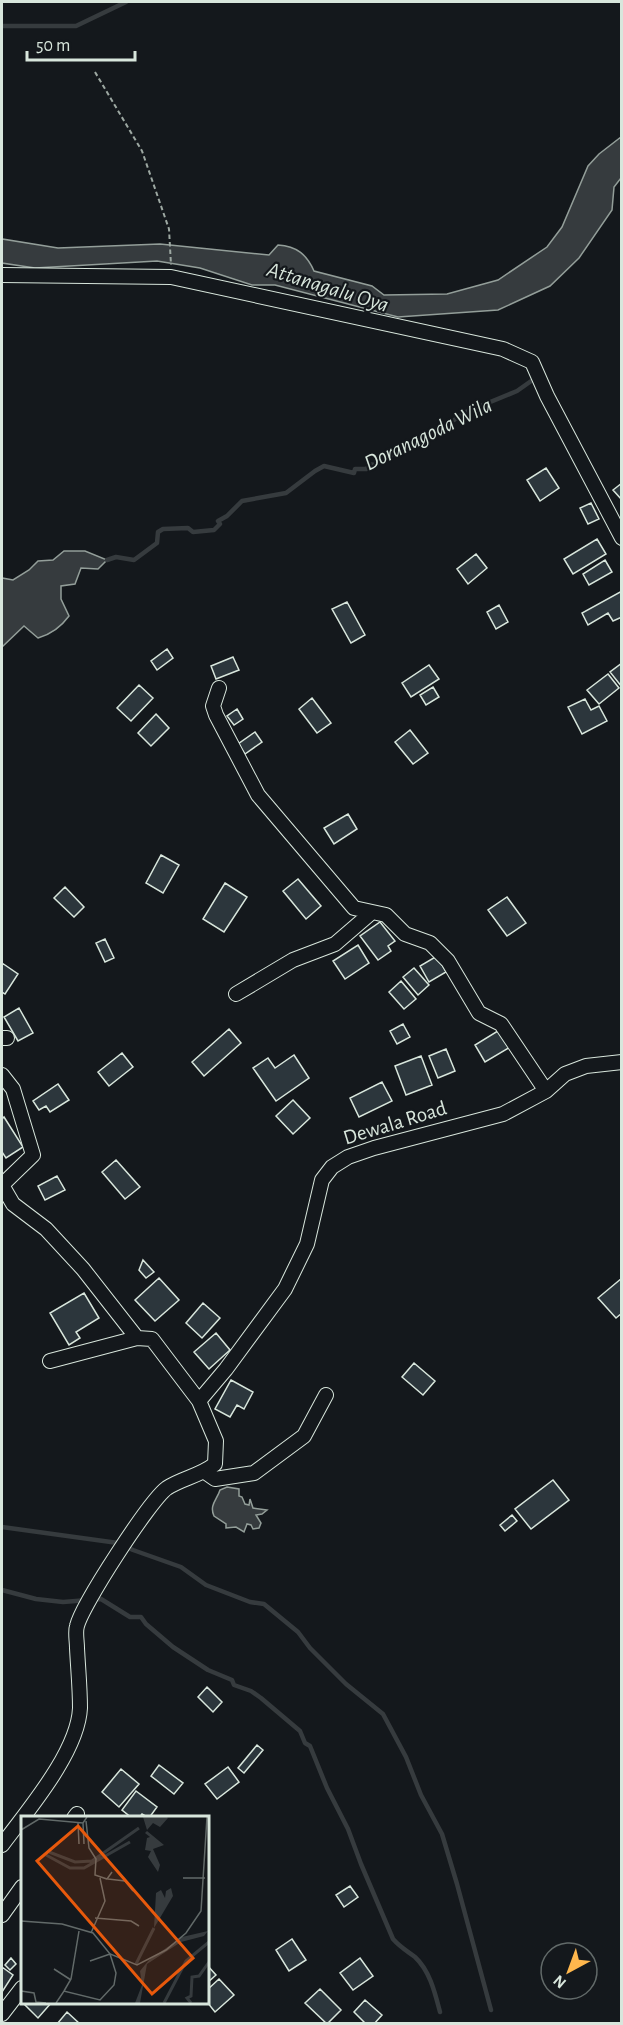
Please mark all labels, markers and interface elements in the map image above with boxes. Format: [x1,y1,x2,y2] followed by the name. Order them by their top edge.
[27,24,135,62] scale bar
[36,37,70,55] text: 50 m
[264,258,391,316] water label: Attanagalu Oya
[361,394,495,474] water label: Doranagoda Wila
[341,1097,449,1149] street label: Dewala Road
[21,1816,208,2004] inset map
[539,1941,599,2001] north arrow
[550,1972,569,1991] text: N

